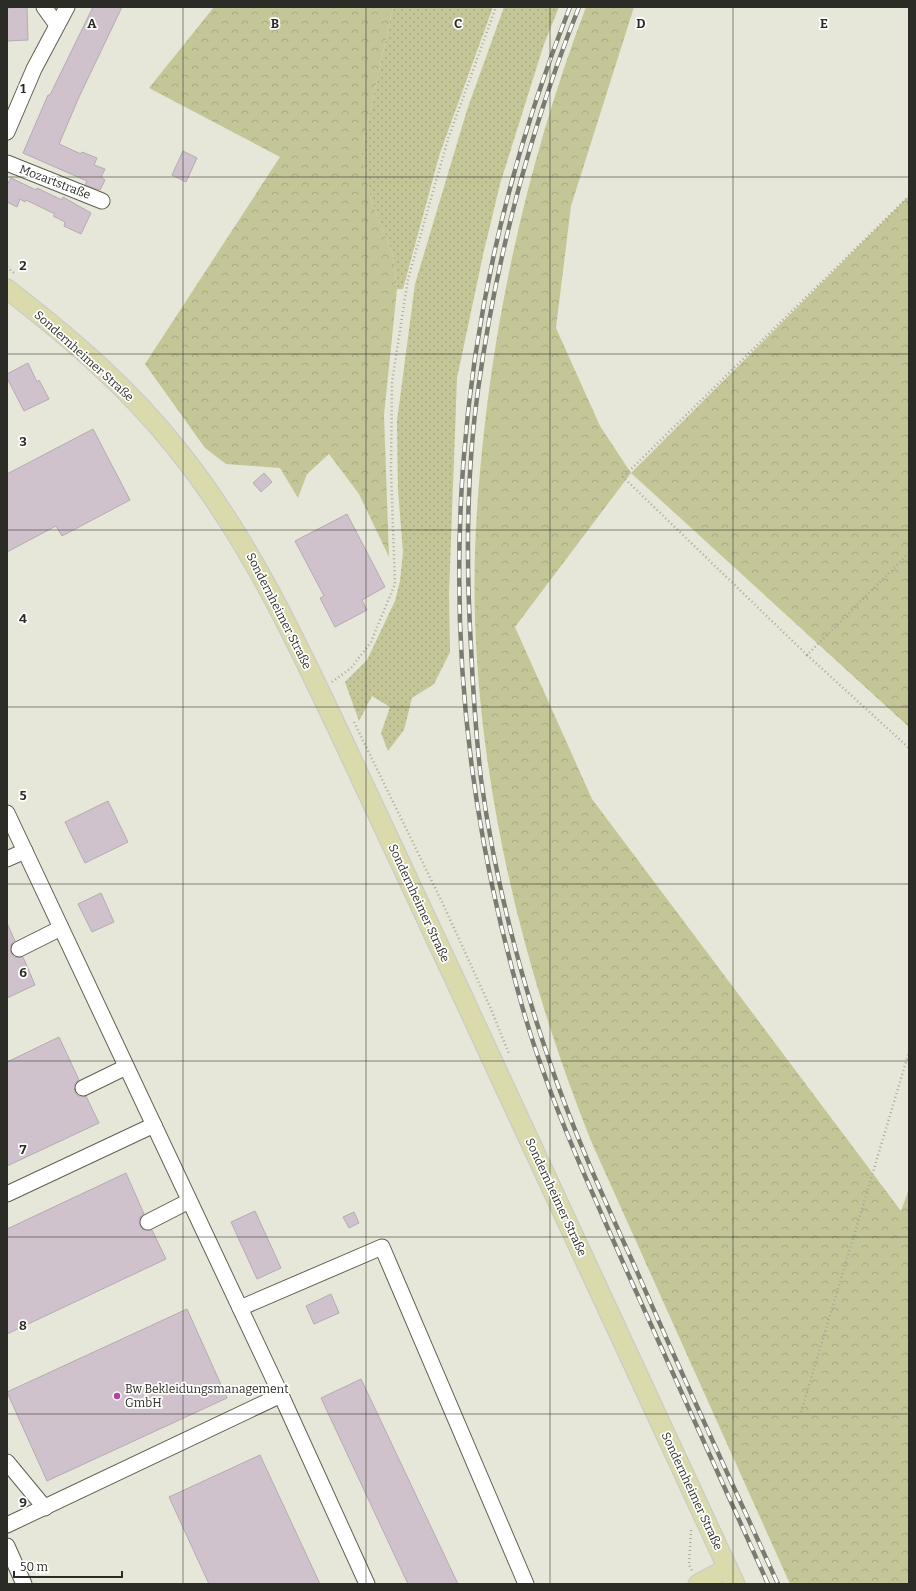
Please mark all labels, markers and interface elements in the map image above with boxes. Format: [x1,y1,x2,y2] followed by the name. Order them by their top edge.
[87,16,97,31] text: A
[271,16,279,31] text: B
[454,16,462,31] text: C
[636,16,646,31] text: D
[820,16,828,31] text: E
[20,81,26,96] text: 1
[17,162,93,202] street label: Mozartstraße
[19,258,27,273] text: 2
[32,308,136,404] street label: Sondernheimer Straße
[19,434,27,449] text: 3
[244,551,314,671] street label: Sondernheimer Straße
[19,611,27,626] text: 4
[19,788,27,803] text: 5
[386,842,452,964] street label: Sondernheimer Straße
[19,965,27,980] text: 6
[523,1136,589,1258] street label: Sondernheimer Straße
[20,1142,27,1157] text: 7
[19,1318,27,1333] text: 8
[125,1382,289,1410] place label: Bw Bekleidungsmanagement GmbH
[112,1391,122,1401] marker: Bw Bekleidungsmanagement GmbH
[659,1430,725,1552] street label: Sondernheimer Straße
[19,1495,27,1510] text: 9
[14,1553,122,1579] scale bar
[20,1560,49,1574] text: 50 m

